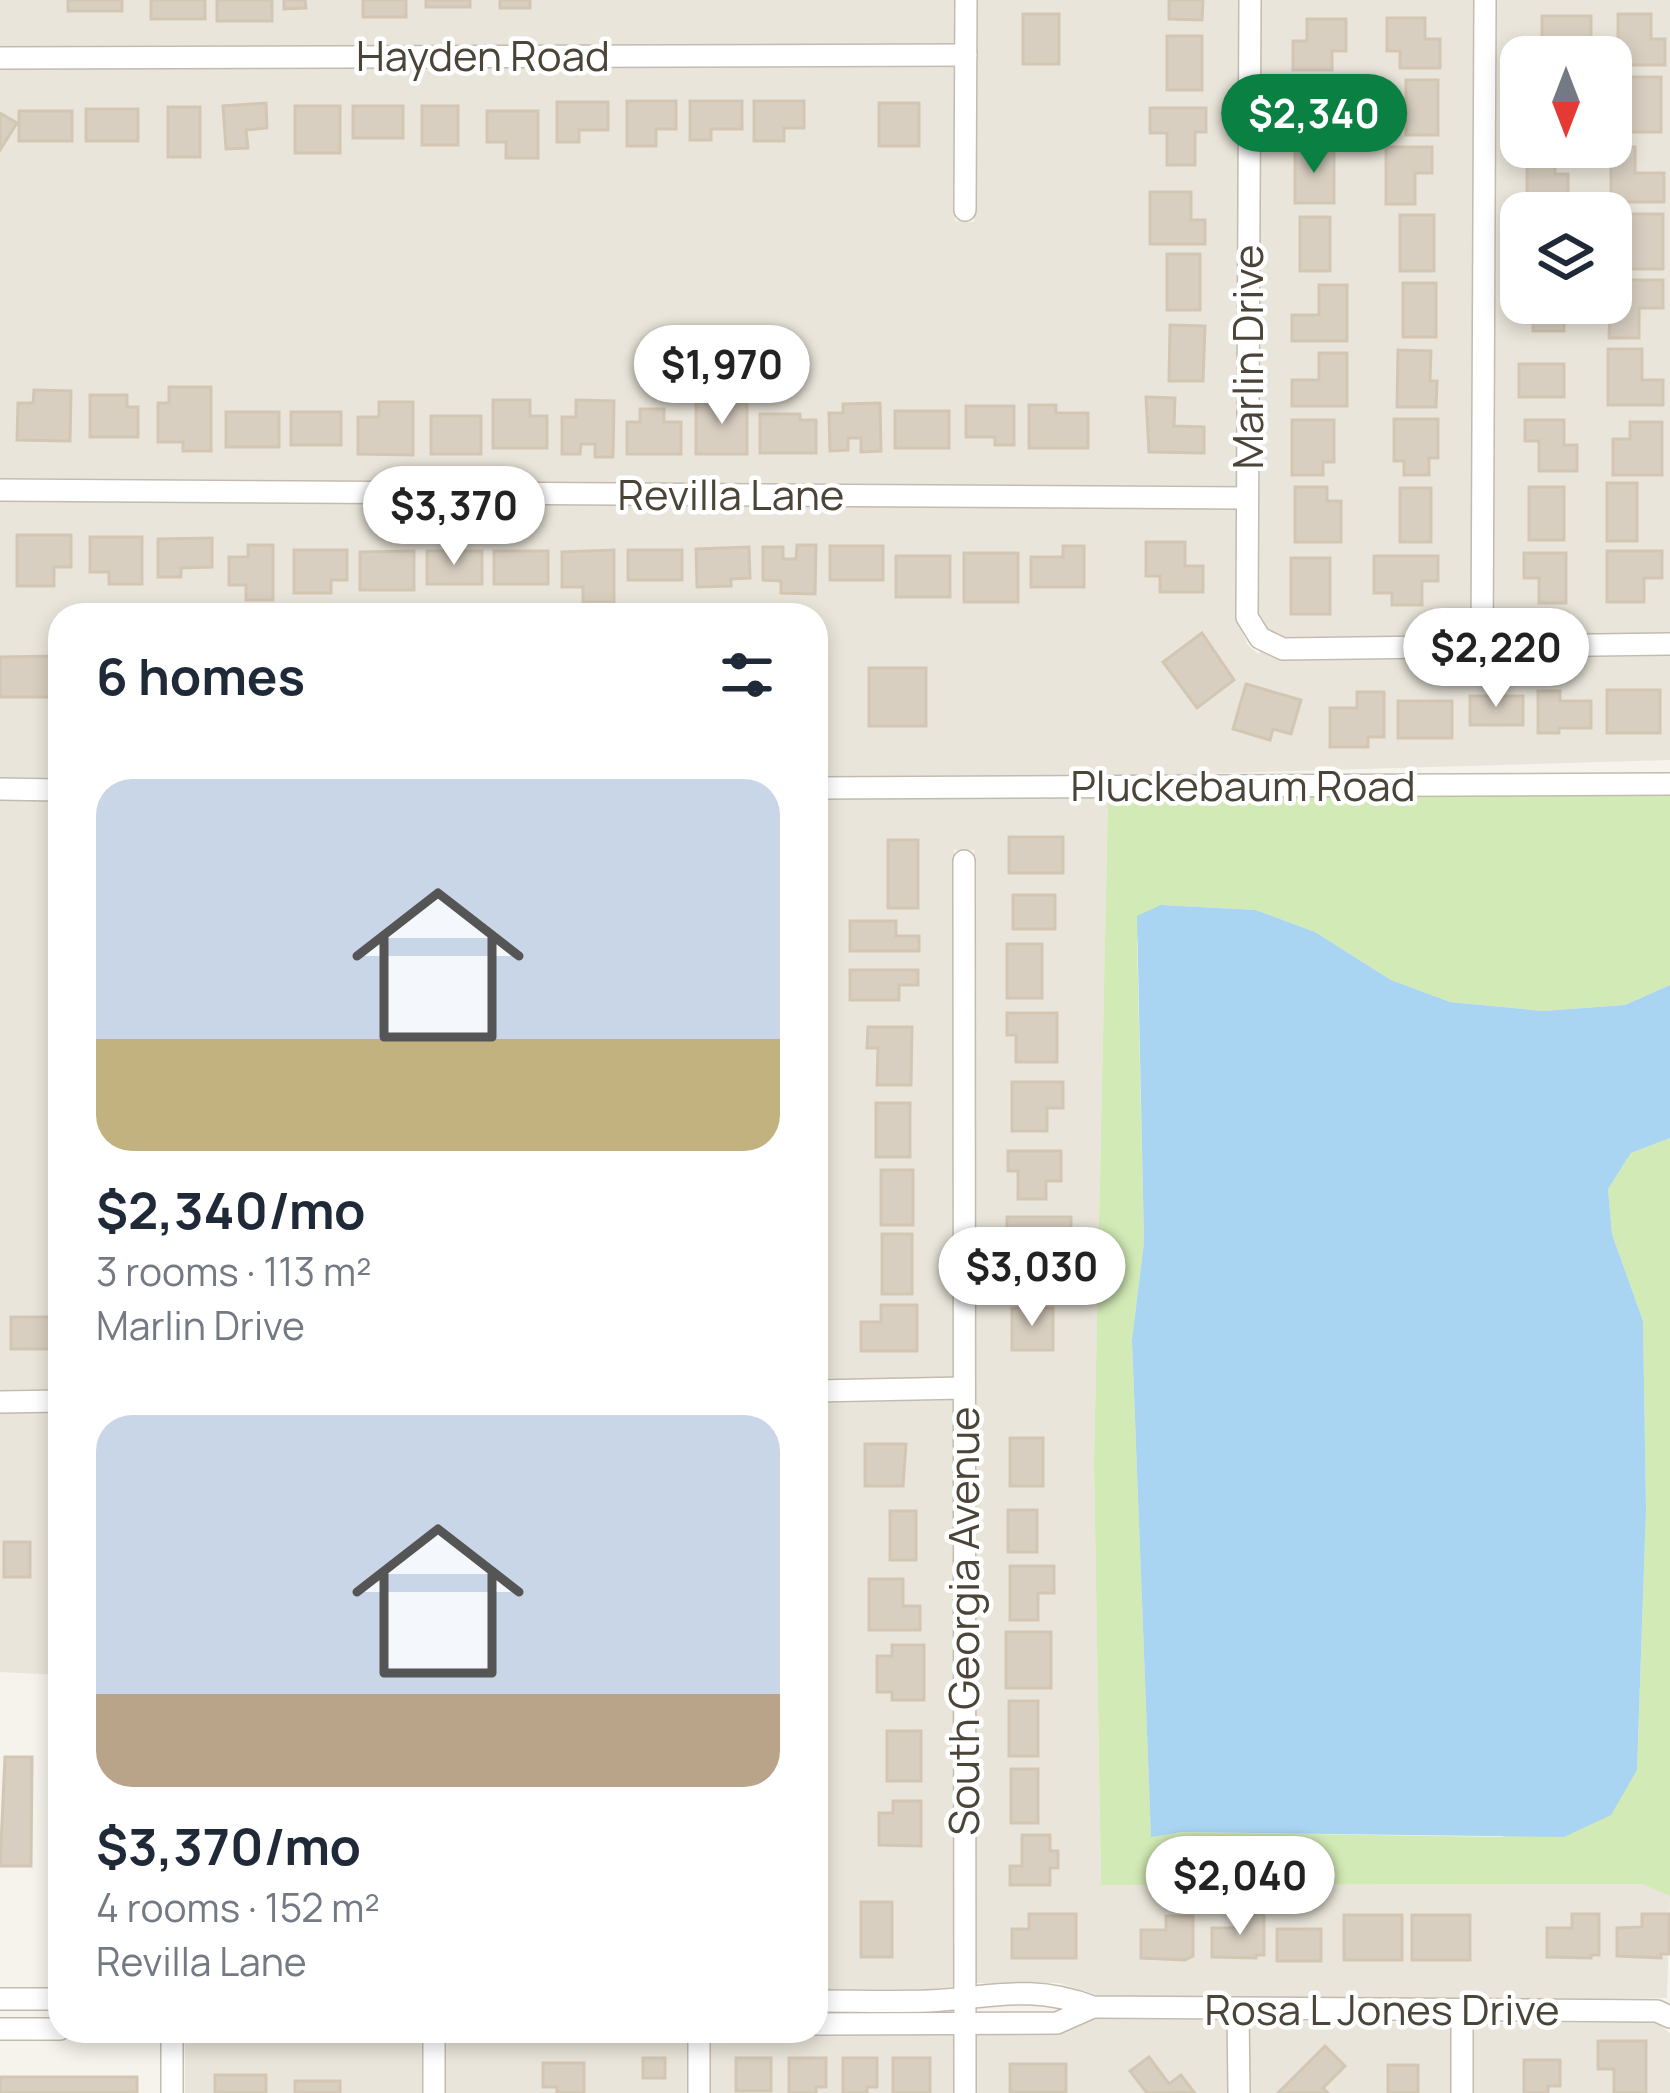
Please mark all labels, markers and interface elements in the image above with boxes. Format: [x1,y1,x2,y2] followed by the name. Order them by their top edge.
[356,26,610,84] street label: Hayden Road
[1500,36,1632,168] north arrow
[1500,36,1632,324] map controls
[1216,74,1412,176] pin: $2,340
[1248,86,1380,140] text: $2,340
[1500,192,1632,324] button: layers
[1218,245,1276,469] street label: Marlin Drive
[624,325,820,427] pin: $1,970
[661,337,783,391] text: $1,970
[618,465,844,523] street label: Revilla Lane
[356,466,552,568] pin: $3,370
[390,478,518,532] text: $3,370
[1398,608,1594,710] pin: $2,220
[1430,620,1562,674] text: $2,220
[96,641,305,710] text: 6 homes
[714,642,780,708] icon: filters
[1070,756,1416,814] street label: Pluckebaum Road
[330,857,546,1073] icon: home
[96,1175,366,1244] text: $2,340/mo
[934,1227,1130,1329] pin: $3,030
[965,1239,1099,1293] text: $3,030
[96,1244,372,1298] text: 3 rooms · 113 m²
[96,1298,305,1352] text: Marlin Drive
[934,1406,992,1836] street label: South Georgia Avenue
[330,1493,546,1709] icon: home
[96,1811,361,1880] text: $3,370/mo
[1142,1836,1338,1938] pin: $2,040
[1173,1848,1307,1902] text: $2,040
[96,1880,380,1934] text: 4 rooms · 152 m²
[96,1934,307,1988] text: Revilla Lane
[1205,1980,1559,2038] street label: Rosa L Jones Drive

